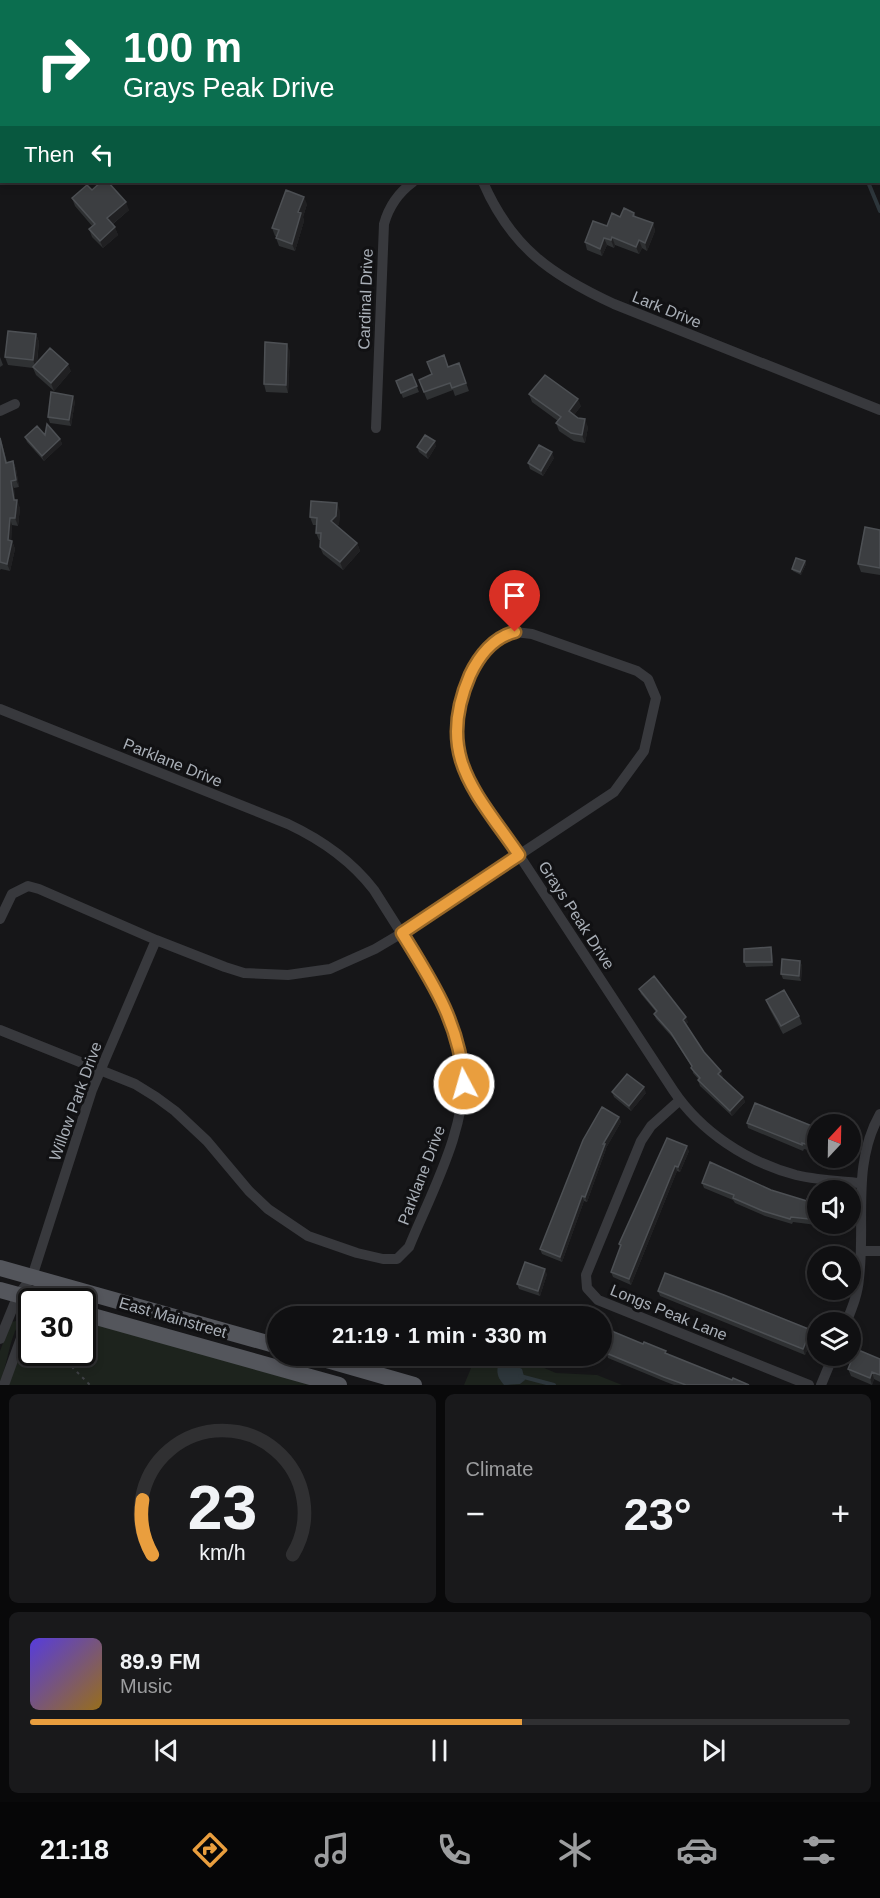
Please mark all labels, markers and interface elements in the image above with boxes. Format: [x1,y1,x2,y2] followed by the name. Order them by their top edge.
[24,24,102,102] icon: right
[123,24,242,71] text: 100 m
[123,73,335,103] text: Grays Peak Drive
[86,138,119,171] icon: left
[24,142,74,167] text: Then
[355,248,376,350] street label: Cardinal Drive
[630,288,704,331] street label: Lark Drive
[489,570,540,632] pin
[498,579,531,612] icon: arrive
[121,735,225,790] street label: Parklane Drive
[535,858,618,973] street label: Grays Peak Drive
[46,1039,105,1163] street label: Willow Park Drive
[432,1052,496,1116] position arrow
[807,1114,861,1168] north arrow
[807,1114,861,1366] map controls
[395,1123,448,1227] street label: Parklane Drive
[807,1180,861,1234] button: sound
[807,1246,861,1300] button: search
[608,1281,730,1344] street label: Longs Peak Lane
[18,1288,96,1366] speed limit sign: 30
[117,1294,229,1341] street label: East Mainstreet
[807,1312,861,1366] button: layers
[332,1323,547,1348] text: 21:19 · 1 min · 330 m
[466,1458,533,1480] text: Climate
[188,1473,257,1542] text: 23
[624,1489,692,1540] text: 23°
[466,1495,485,1532] text: −
[831,1495,850,1532] text: +
[199,1542,245,1566] text: km/h
[120,1649,201,1674] text: 89.9 FM
[120,1675,172,1697] text: Music
[150,1734,183,1767] icon: previous
[423,1734,456,1767] icon: pause
[697,1734,730,1767] icon: next
[189,1829,231,1871] icon: directions
[311,1829,353,1871] icon: music
[433,1829,475,1871] icon: phone
[554,1829,596,1871] icon: climate
[676,1829,718,1871] icon: car
[798,1829,840,1871] icon: filters
[40,1835,109,1865] text: 21:18

